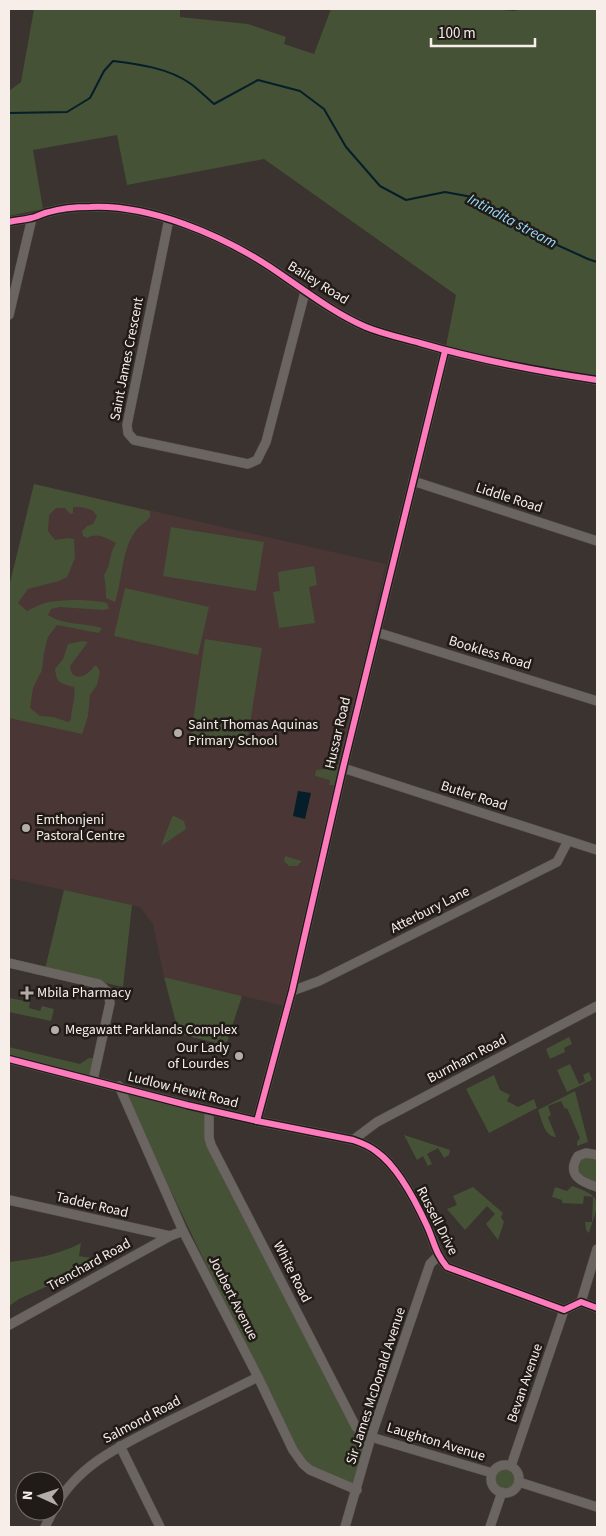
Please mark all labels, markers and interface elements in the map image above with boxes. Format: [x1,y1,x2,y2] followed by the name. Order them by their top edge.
[431,15,535,47] scale bar
[438,23,476,44] text: 100 m
[464,189,560,253] water label: Intindita stream
[284,256,352,310] street label: Bailey Road
[105,295,149,422] street label: Saint James Crescent
[473,478,545,518] street label: Liddle Road
[446,631,534,675] street label: Bookless Road
[320,695,356,771] street label: Hussar Road
[188,715,318,751] place label: Saint Thomas Aquinas Primary School
[172,727,184,739] marker: Saint Thomas Aquinas Primary School
[438,776,510,816] street label: Butler Road
[36,810,125,846] place label: Emthonjeni Pastoral Centre
[20,822,32,834] marker: Emthonjeni Pastoral Centre
[387,881,473,939] street label: Atterbury Lane
[37,983,131,1003] place label: Mbila Pharmacy
[21,987,33,999] marker: Mbila Pharmacy
[65,1020,238,1040] place label: Megawatt Parklands Complex
[49,1024,61,1036] marker: Megawatt Parklands Complex
[424,1030,510,1088] street label: Burnham Road
[167,1038,229,1074] place label: Our Lady of Lourdes
[233,1050,245,1062] marker: Our Lady of Lourdes
[126,1067,240,1113] street label: Ludlow Hewit Road
[411,1183,463,1259] street label: Russell Drive
[54,1187,130,1223] street label: Tadder Road
[44,1234,134,1296] street label: Trenchard Road
[268,1238,316,1306] street label: White Road
[203,1252,263,1344] street label: Joubert Avenue
[341,1305,411,1467] street label: Sir James McDonald Avenue
[502,1341,548,1425] street label: Bevan Avenue
[100,1391,184,1449] street label: Salmond Road
[384,1418,488,1466] street label: Laughton Avenue
[15,1471,65,1521] north arrow
[18,1490,38,1501] text: N

